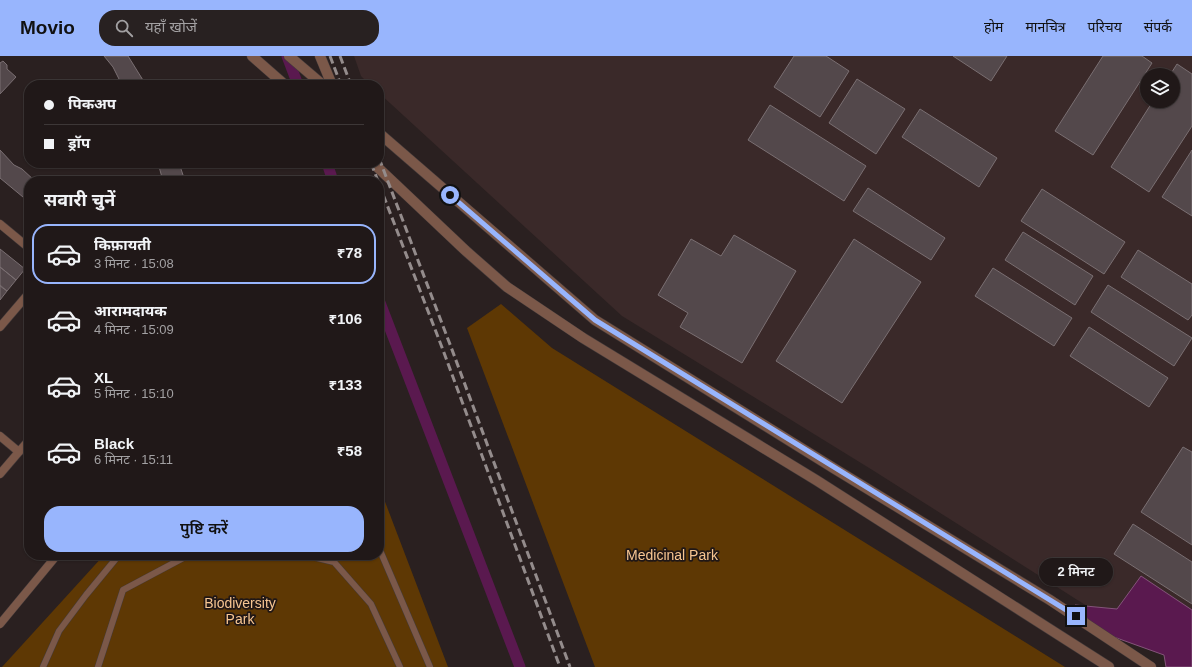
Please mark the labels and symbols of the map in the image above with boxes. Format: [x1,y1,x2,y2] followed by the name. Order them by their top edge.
[441,186,459,204] route start
[626,547,719,563] park label: Medicinal Park
[1039,558,1113,586] callout: 2 मिनट
[204,595,276,627] park label: Biodiversity Park
[1067,607,1085,625] route end

